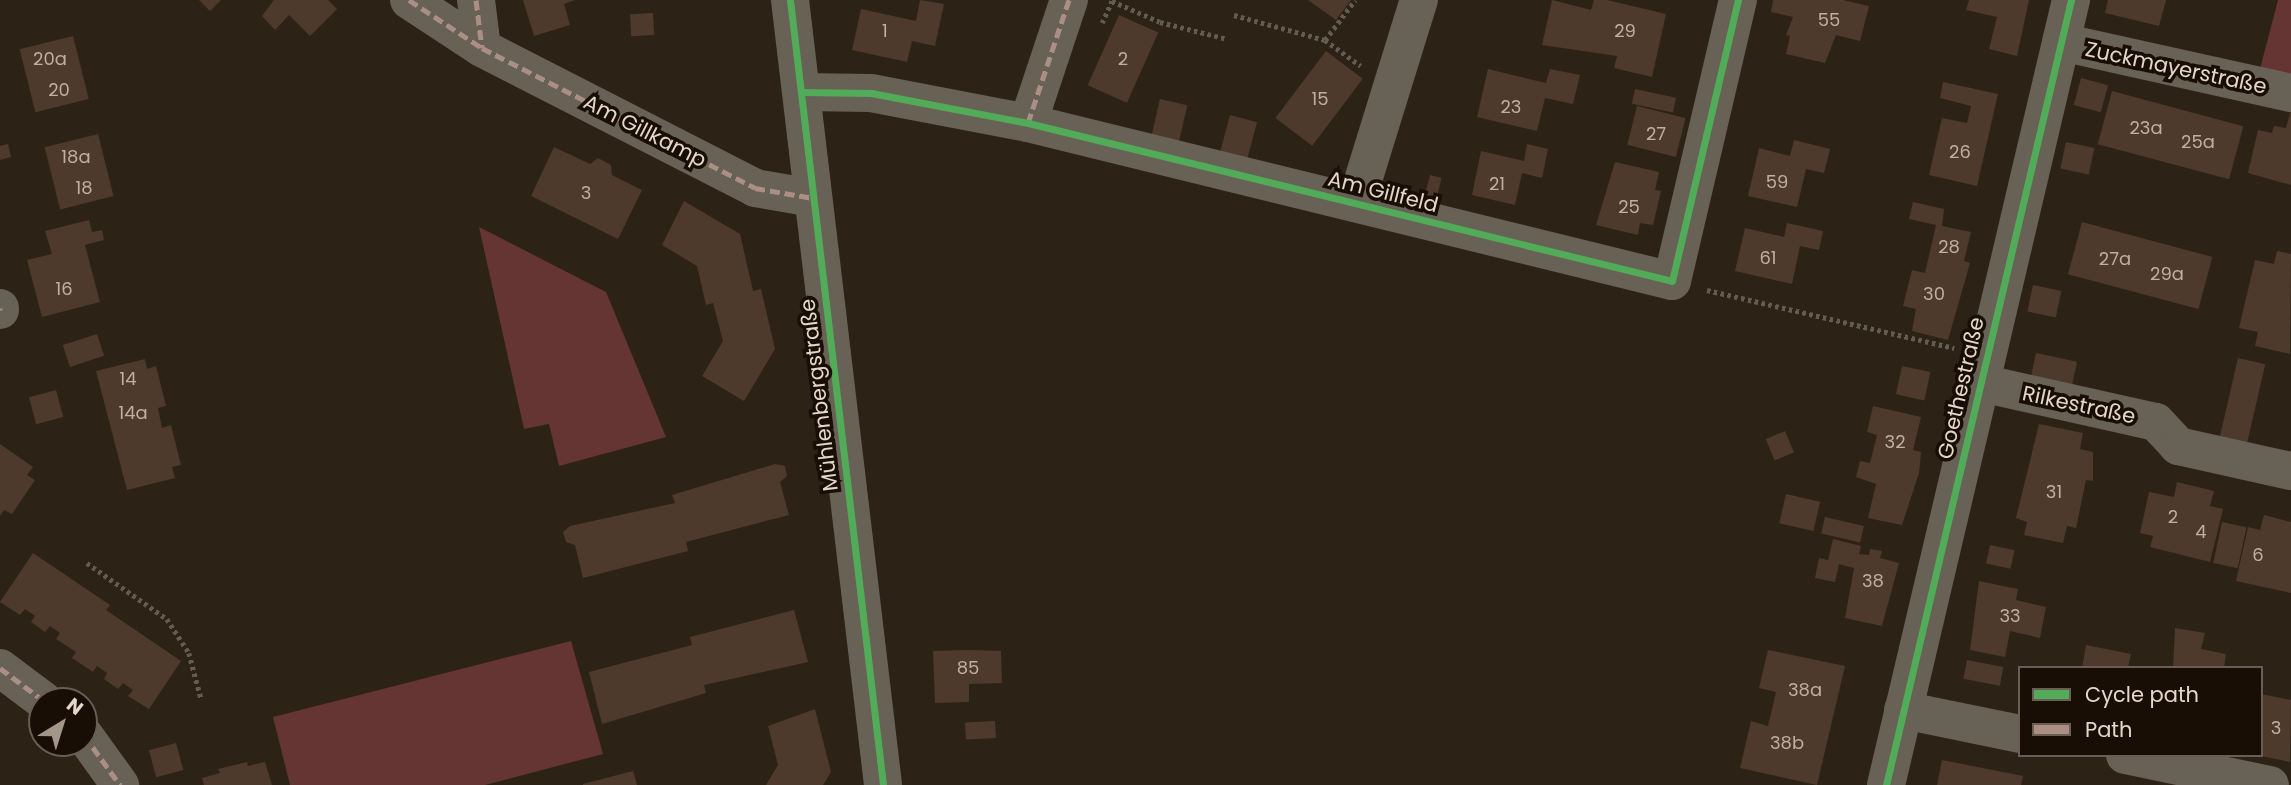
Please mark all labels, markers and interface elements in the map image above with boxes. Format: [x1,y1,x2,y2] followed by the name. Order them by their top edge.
[1818,9,1840,31] house number: 55
[882,20,888,42] house number: 1
[1614,20,1636,42] house number: 29
[2083,36,2269,100] street label: Zuckmayerstraße
[33,48,67,70] house number: 20a
[1118,48,1128,70] house number: 2
[48,79,70,101] house number: 20
[1311,88,1329,110] house number: 15
[580,89,710,173] street label: Am Gillkamp
[1501,96,1521,118] house number: 23
[2129,117,2163,139] house number: 23a
[1646,123,1666,145] house number: 27
[2181,131,2215,153] house number: 25a
[1949,141,1971,163] house number: 26
[61,146,91,168] house number: 18a
[1325,166,1441,218] street label: Am Gillfeld
[1766,171,1788,193] house number: 59
[1489,173,1505,195] house number: 21
[75,177,93,199] house number: 18
[581,182,591,204] house number: 3
[1618,196,1640,218] house number: 25
[1938,236,1960,258] house number: 28
[1759,247,1777,269] house number: 61
[2099,248,2131,270] house number: 27a
[2150,263,2184,285] house number: 29a
[55,278,73,300] house number: 16
[1923,283,1945,305] house number: 30
[795,297,843,493] street label: Mühlenbergstraße
[1932,315,1990,461] street label: Goethestraße
[119,368,137,390] house number: 14
[2020,381,2138,429] street label: Rilkestraße
[118,402,148,424] house number: 14a
[1885,431,1905,453] house number: 32
[2046,481,2062,503] house number: 31
[2168,506,2178,528] house number: 2
[2195,521,2207,543] house number: 4
[2252,544,2264,566] house number: 6
[1862,570,1884,592] house number: 38
[1999,605,2021,627] house number: 33
[957,657,979,679] house number: 85
[2018,666,2263,757] legend
[1788,679,1822,701] house number: 38a
[2085,680,2199,709] text: Cycle path
[28,687,98,757] north arrow
[61,692,89,722] text: N
[2085,715,2132,744] text: Path
[2271,717,2281,739] house number: 3
[1770,732,1804,754] house number: 38b

